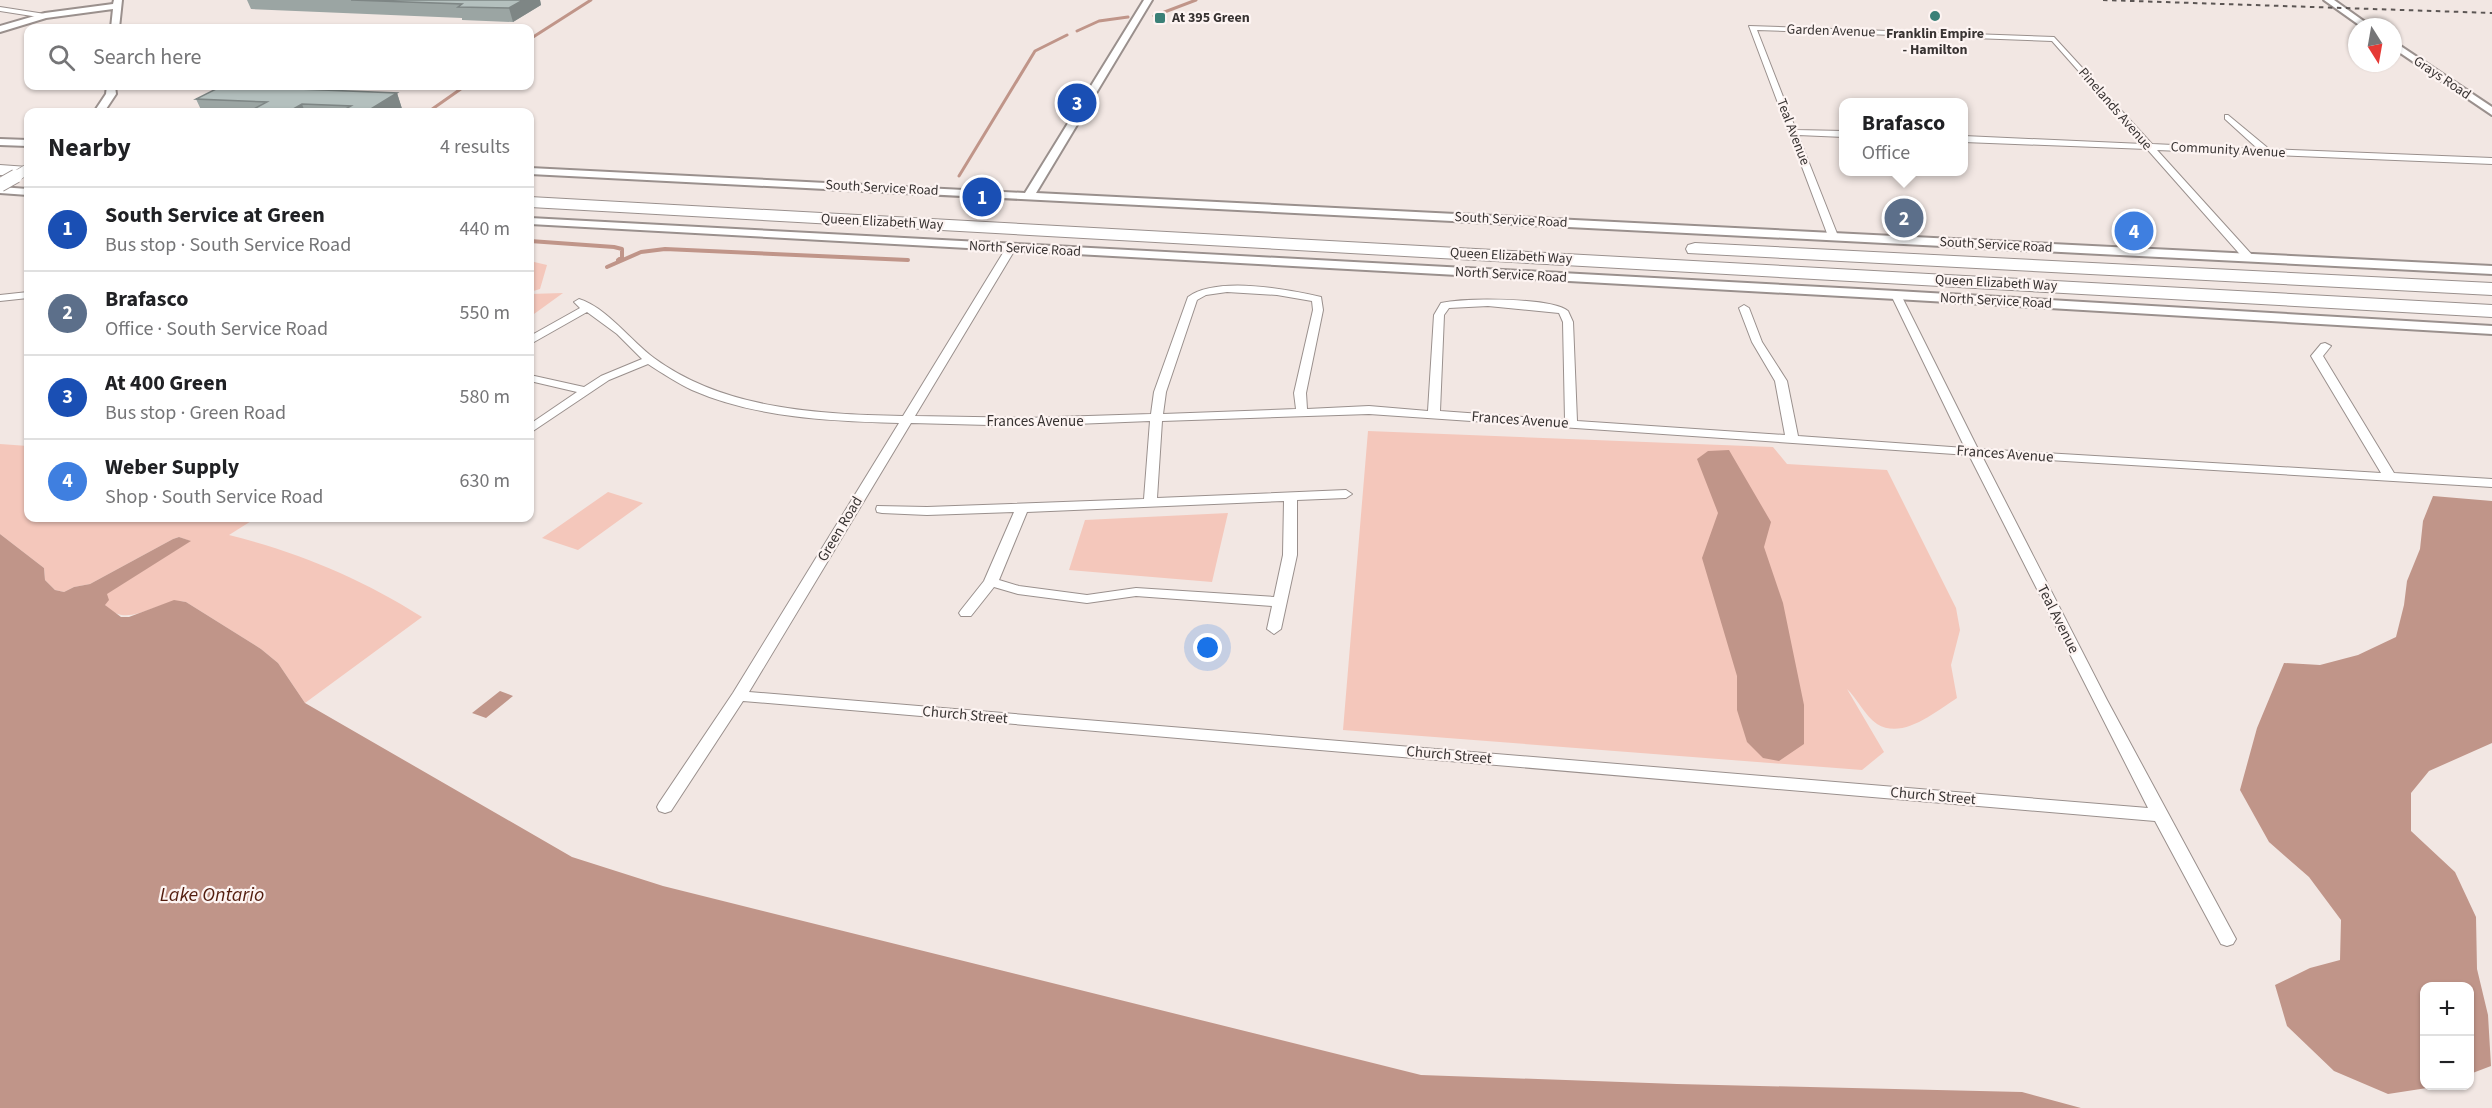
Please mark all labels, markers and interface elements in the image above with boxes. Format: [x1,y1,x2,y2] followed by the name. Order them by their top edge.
[1171,8,1250,28] place label: At 395 Green
[1928,9,1942,23] marker: Franklin Empire - Hamilton
[1153,11,1167,25] marker: At 395 Green
[2348,18,2402,72] north arrow
[1786,19,1876,43] street label: Garden Avenue
[24,24,534,90] search box
[1886,24,1984,60] place label: Franklin Empire - Hamilton
[45,41,78,74] icon: search
[93,41,201,73] text: Search here
[2409,51,2475,105] street label: Grays Road
[2073,63,2157,155] street label: Pinelands Avenue
[1058,80,1096,126] pin: 3
[1771,96,1815,168] street label: Teal Avenue
[1839,98,1968,176] popup
[1862,107,1945,139] text: Brafasco
[48,129,131,166] text: Nearby
[440,133,510,161] text: 4 results
[2170,137,2286,163] street label: Community Avenue
[1862,139,1910,167] text: Office
[962,174,1002,220] pin: 1
[825,175,939,201] street label: South Service Road
[1884,196,1924,240] pin: 2
[105,199,325,231] text: South Service at Green
[1454,207,1568,233] street label: South Service Road
[2114,208,2154,254] pin: 4
[820,209,944,235] street label: Queen Elizabeth Way
[62,215,73,243] text: 1
[460,215,510,243] text: 440 m
[105,231,351,259] text: Bus stop · South Service Road
[1939,232,2053,258] street label: South Service Road
[968,236,1082,262] street label: North Service Road
[1449,243,1573,269] street label: Queen Elizabeth Way
[1454,262,1568,288] street label: North Service Road
[1934,270,2058,296] street label: Queen Elizabeth Way
[105,283,188,315] text: Brafasco
[1939,288,2053,314] street label: North Service Road
[62,299,73,327] text: 2
[460,299,510,327] text: 550 m
[105,315,328,343] text: Office · South Service Road
[105,367,227,399] text: At 400 Green
[62,383,73,411] text: 3
[460,383,510,411] text: 580 m
[105,399,286,427] text: Bus stop · Green Road
[1471,406,1569,434] street label: Frances Avenue
[986,411,1084,432] street label: Frances Avenue
[1956,440,2054,468] street label: Frances Avenue
[105,451,239,483] text: Weber Supply
[62,467,73,495] text: 4
[460,467,510,495] text: 630 m
[105,483,323,511] text: Shop · South Service Road
[812,492,868,566] street label: Green Road
[2032,581,2084,657] street label: Teal Avenue
[1193,633,1222,662] your location
[921,701,1009,729] street label: Church Street
[1405,741,1493,769] street label: Church Street
[1889,782,1977,810] street label: Church Street
[160,881,264,909] water label: Lake Ontario
[2420,982,2474,1090] map controls
[2420,982,2474,1036] button: +
[2420,1036,2474,1090] button: −

